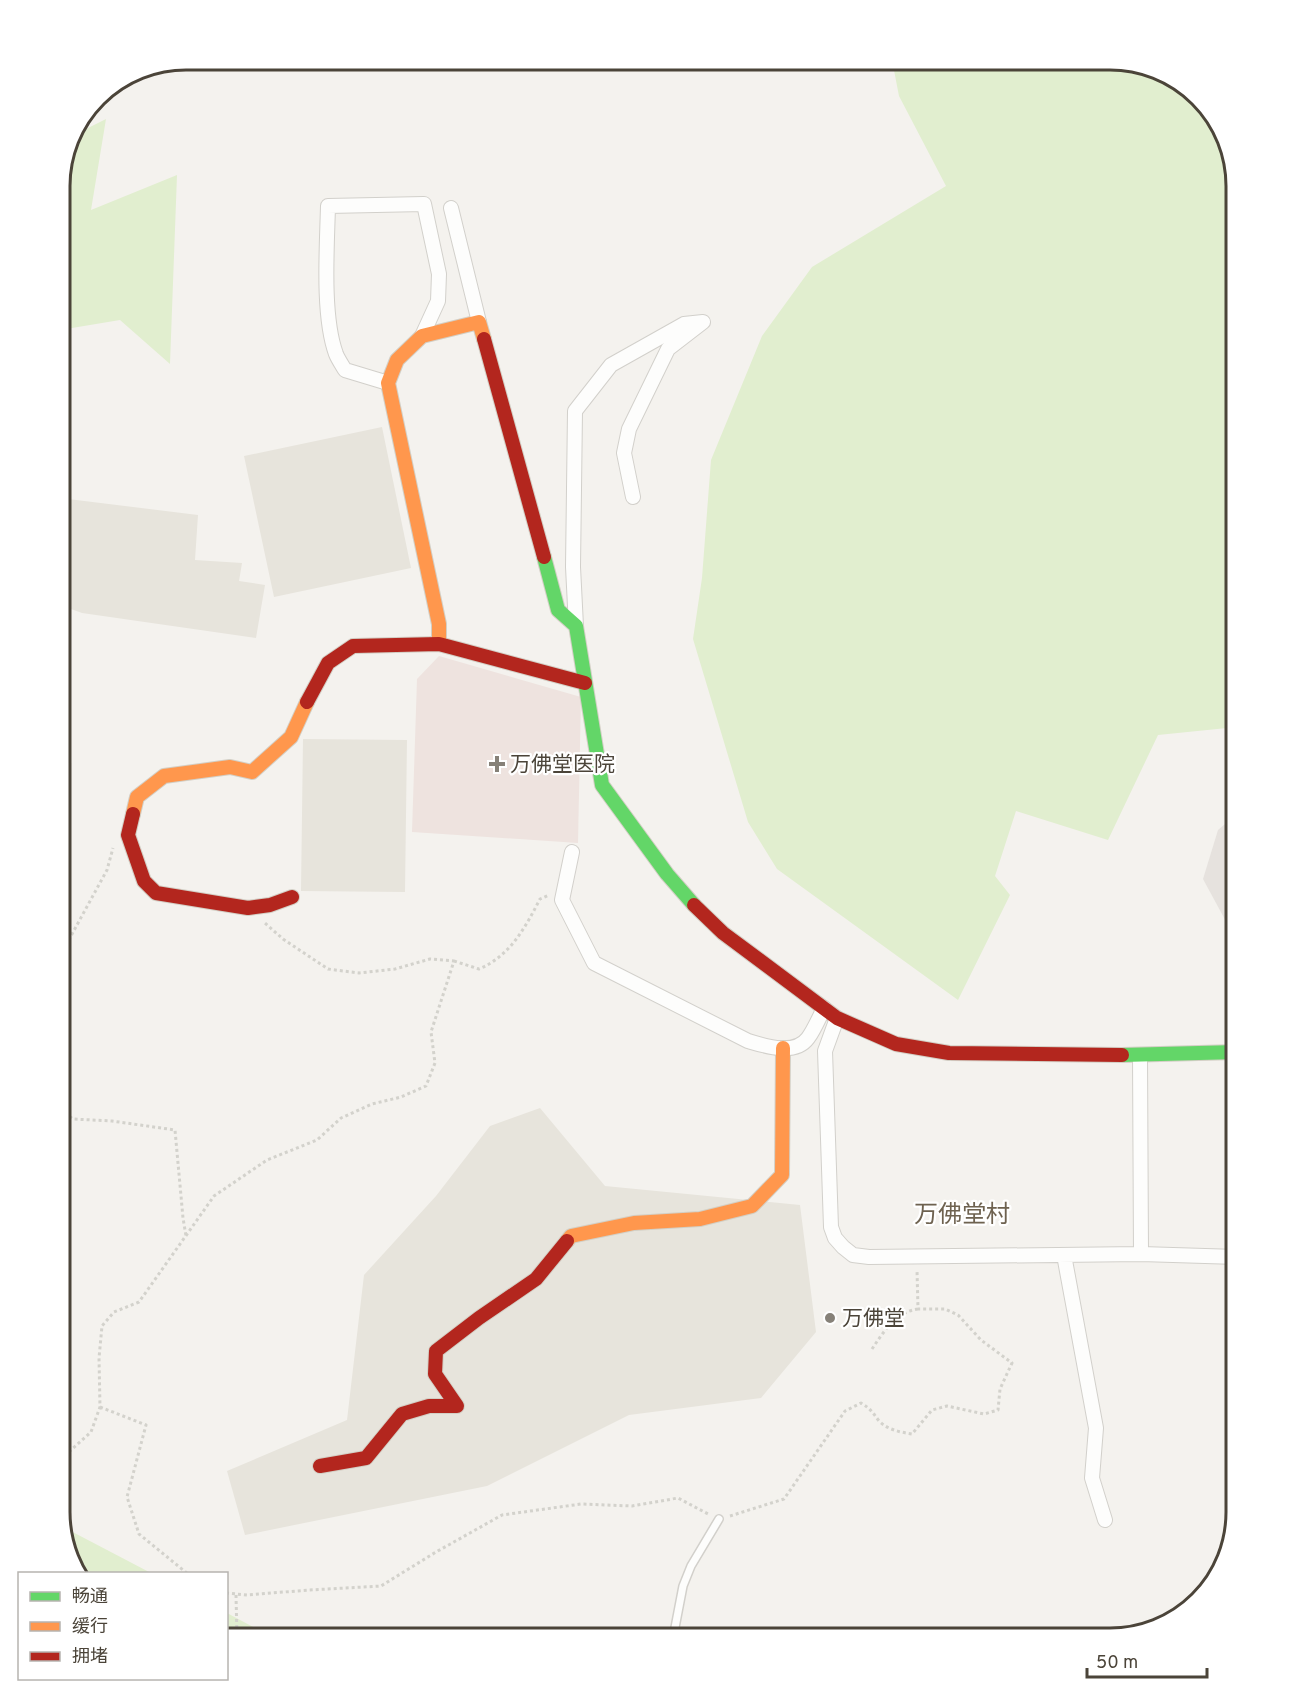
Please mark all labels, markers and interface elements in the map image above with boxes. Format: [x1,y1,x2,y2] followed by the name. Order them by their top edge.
[510,752,615,779] place label: 万佛堂医院
[488,755,506,773] marker: 万佛堂医院
[914,1201,1010,1231] district label: 万佛堂村
[842,1306,905,1333] place label: 万佛堂
[823,1311,837,1325] marker: 万佛堂
[18,1572,228,1680] legend
[72,1586,108,1609] text: 畅通
[72,1616,108,1639] text: 缓行
[1087,1641,1207,1679] scale bar
[72,1646,108,1669] text: 拥堵
[1096,1652,1138,1675] text: 50 m

